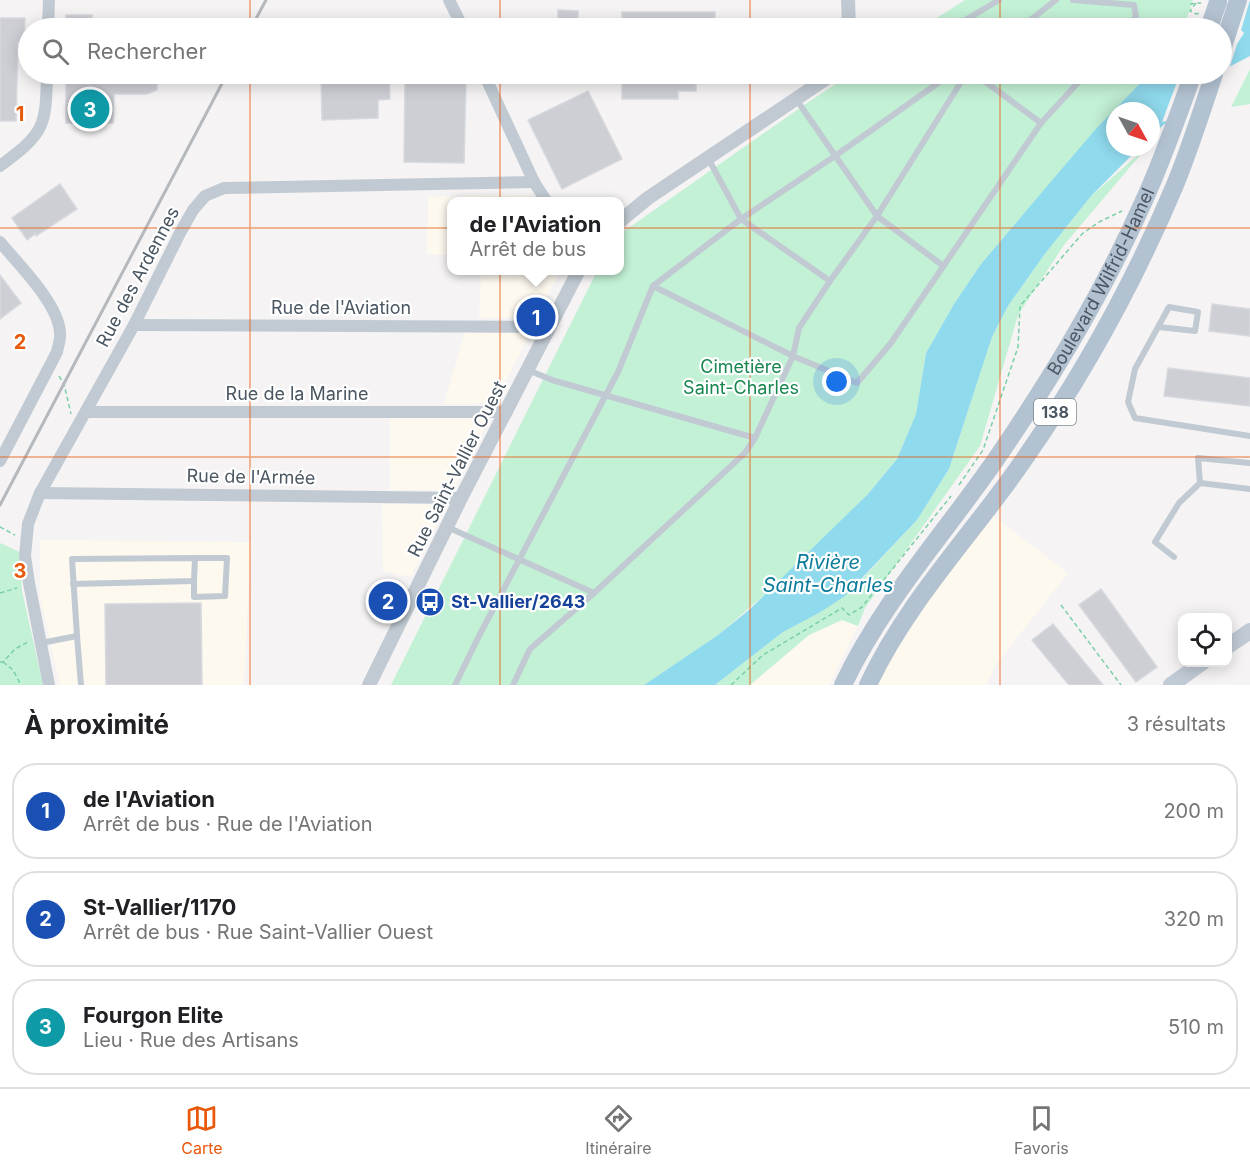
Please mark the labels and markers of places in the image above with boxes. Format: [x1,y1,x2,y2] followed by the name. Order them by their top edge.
[70,86,110,132] pin: 3
[516,294,556,340] pin: 1
[368,578,408,624] pin: 2
[414,586,446,618] bus stop icon: St-Vallier/2643
[451,591,585,612] place label: St-Vallier/2643

